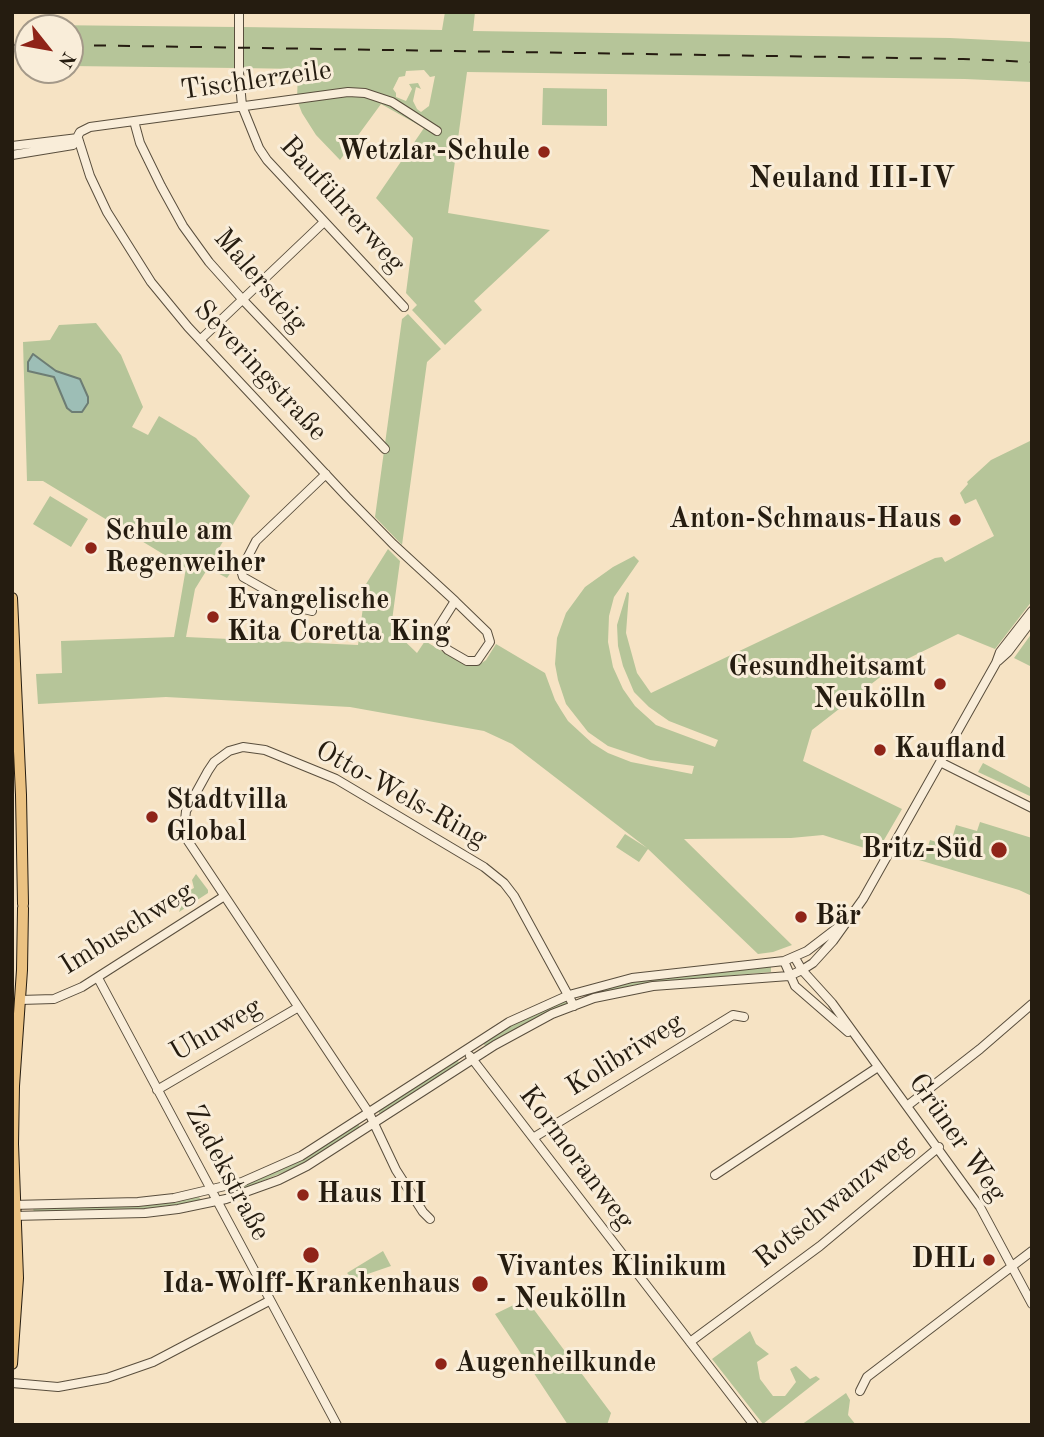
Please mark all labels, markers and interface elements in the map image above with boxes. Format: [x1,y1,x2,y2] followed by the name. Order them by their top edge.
[14,14,84,84] north arrow
[54,48,78,70] text: N
[178,54,334,108] street label: Tischlerzeile
[272,130,412,280] street label: Bauführerweg
[338,135,530,169] place label: Wetzlar-Schule
[536,144,552,160] marker: Wetzlar-Schule
[749,161,955,197] district label: Neuland III-IV
[206,222,314,340] street label: Malersteig
[186,293,334,449] street label: Severingstraße
[669,503,941,537] place label: Anton-Schmaus-Haus
[947,512,963,528] marker: Anton-Schmaus-Haus
[105,515,266,581] place label: Schule am Regenweiher
[83,540,99,556] marker: Schule am Regenweiher
[227,584,450,650] place label: Evangelische Kita Coretta King
[205,609,221,625] marker: Evangelische Kita Coretta King
[728,651,926,717] place label: Gesundheitsamt Neukölln
[932,676,948,692] marker: Gesundheitsamt Neukölln
[894,733,1006,767] place label: Kaufland
[309,734,493,856] street label: Otto-Wels-Ring
[872,742,888,758] marker: Kaufland
[166,784,288,850] place label: Stadtvilla Global
[144,809,160,825] marker: Stadtvilla Global
[861,833,983,867] place label: Britz-Süd
[989,840,1009,860] marker: Britz-Süd
[54,875,200,983] street label: Imbuschweg
[815,900,861,934] place label: Bär
[793,909,809,925] marker: Bär
[164,990,268,1070] street label: Uhuweg
[560,1006,690,1104] street label: Kolibriweg
[900,1067,1014,1209] street label: Grüner Weg
[511,1079,641,1237] street label: Kormoranweg
[177,1099,277,1247] street label: Zadekstraße
[748,1128,920,1276] street label: Rotschwanzweg
[317,1178,427,1212] place label: Haus III
[295,1187,311,1203] marker: Haus III
[911,1243,975,1277] place label: DHL
[301,1245,321,1265] marker: Ida-Wolff-Krankenhaus
[496,1251,727,1317] place label: Vivantes Klinikum - Neukölln
[981,1252,997,1268] marker: DHL
[162,1268,460,1302] place label: Ida-Wolff-Krankenhaus
[470,1274,490,1294] marker: Vivantes Klinikum - Neukölln
[455,1347,657,1381] place label: Augenheilkunde
[433,1356,449,1372] marker: Augenheilkunde

